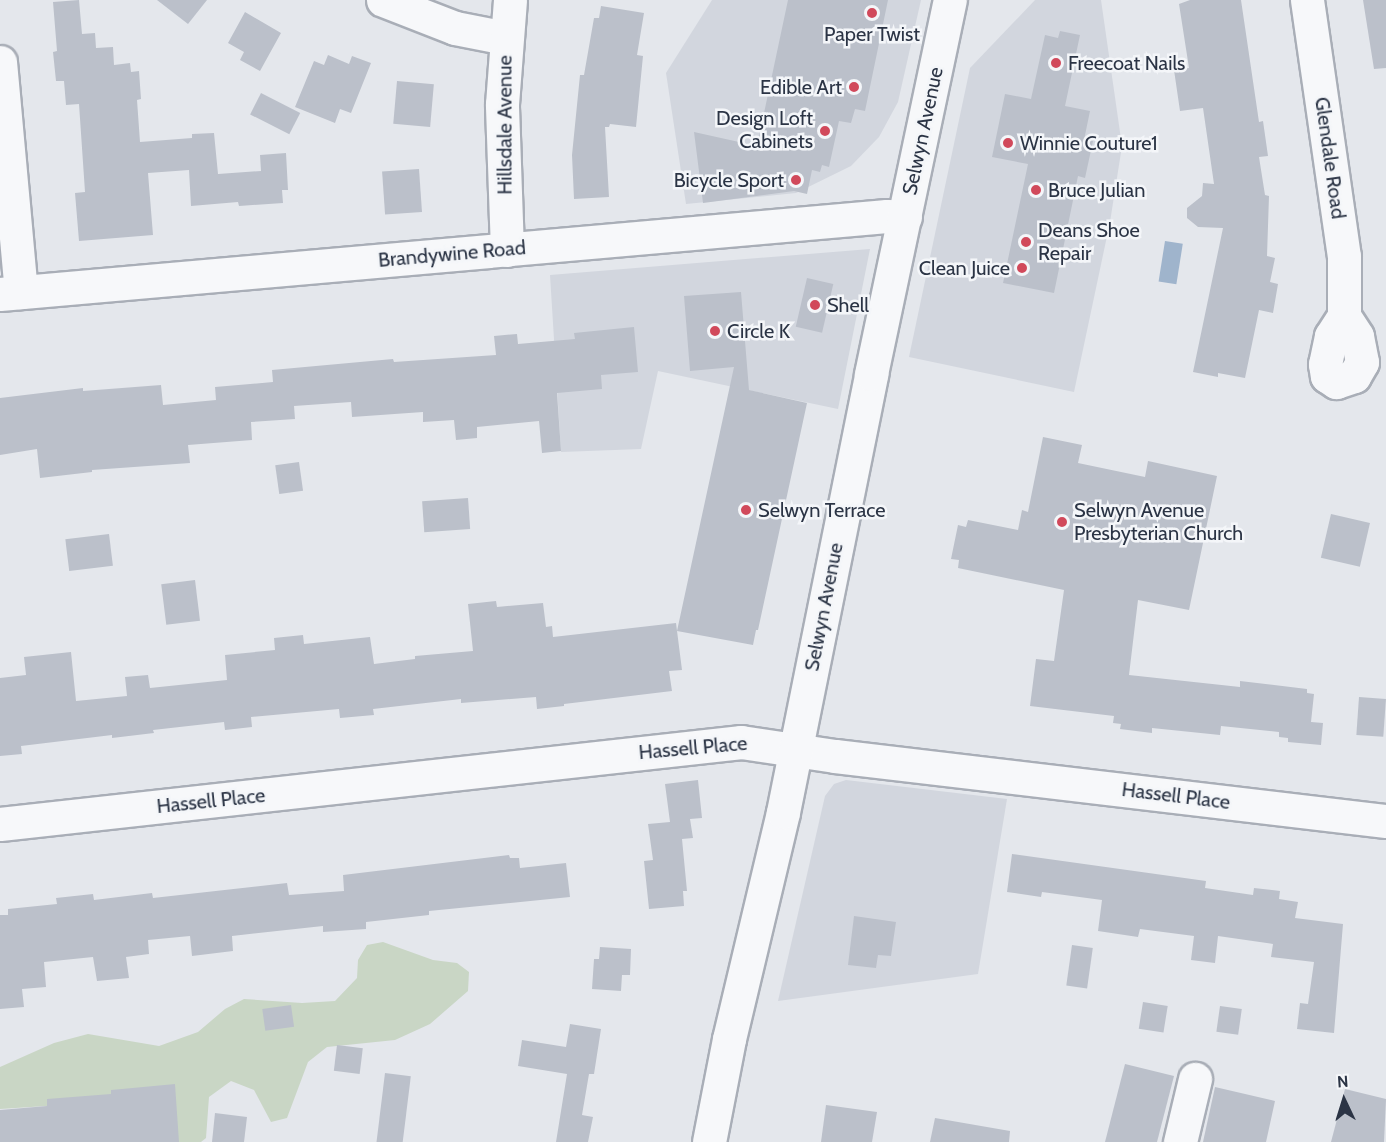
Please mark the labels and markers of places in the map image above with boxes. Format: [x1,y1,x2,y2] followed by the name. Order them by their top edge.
[865,6,879,20] marker: Paper Twist
[824,22,920,46] place label: Paper Twist
[1068,51,1185,75] place label: Freecoat Nails
[1049,56,1063,70] marker: Freecoat Nails
[760,75,842,99] place label: Edible Art
[847,80,861,94] marker: Edible Art
[716,107,813,154] place label: Design Loft Cabinets
[818,124,832,138] marker: Design Loft Cabinets
[1020,131,1158,155] place label: Winnie Couture1
[1001,136,1015,150] marker: Winnie Couture1
[674,168,784,192] place label: Bicycle Sport
[789,173,803,187] marker: Bicycle Sport
[1048,178,1145,202] place label: Bruce Julian
[1029,183,1043,197] marker: Bruce Julian
[1038,219,1140,266] place label: Deans Shoe Repair
[1019,235,1033,249] marker: Deans Shoe Repair
[919,256,1010,280] place label: Clean Juice
[1015,261,1029,275] marker: Clean Juice
[827,293,869,317] place label: Shell
[808,298,822,312] marker: Shell
[727,319,790,343] place label: Circle K
[708,324,722,338] marker: Circle K
[758,498,885,522] place label: Selwyn Terrace
[1074,498,1243,545] place label: Selwyn Avenue Presbyterian Church
[739,503,753,517] marker: Selwyn Terrace
[1055,515,1069,529] marker: Selwyn Avenue Presbyterian Church

